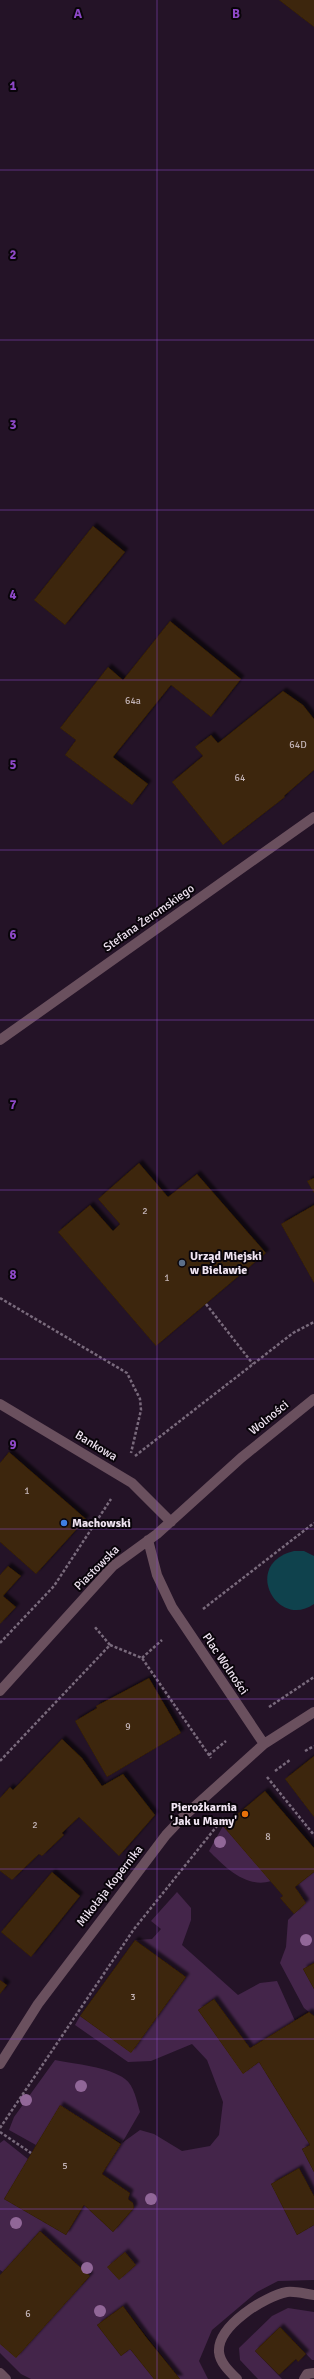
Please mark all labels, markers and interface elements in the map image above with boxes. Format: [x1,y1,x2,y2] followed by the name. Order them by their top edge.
[74,6,83,22] text: A
[232,6,240,22] text: B
[9,78,17,94] text: 1
[9,247,17,263] text: 2
[9,417,17,433] text: 3
[9,587,17,603] text: 4
[125,695,141,707] house number: 64a
[289,739,307,751] house number: 64D
[9,757,17,773] text: 5
[235,772,246,784] house number: 64
[101,881,197,955] street label: Stefana Żeromskiego
[9,927,17,943] text: 6
[9,1097,17,1113] text: 7
[142,1205,148,1217] house number: 2
[190,1249,262,1278] place label: Urząd Miejski w Bielawie
[177,1258,187,1268] marker: Urząd Miejski w Bielawie
[9,1267,17,1283] text: 8
[164,1272,170,1284] house number: 1
[246,1398,292,1438] street label: Wolności
[72,1428,120,1464] street label: Bankowa
[9,1437,17,1453] text: 9
[24,1485,30,1497] house number: 1
[72,1516,131,1531] place label: Machowski
[59,1518,69,1528] marker: Machowski
[71,1542,123,1594] street label: Piastowska
[199,1630,251,1698] street label: Plac Wolności
[125,1721,131,1733] house number: 9
[170,1800,237,1829] place label: Pierożkarnia 'Jak u Mamy'
[240,1809,250,1819] marker: Pierożkarnia 'Jak u Mamy'
[32,1819,38,1831] house number: 2
[265,1831,271,1843] house number: 8
[74,1842,146,1930] street label: Mikołaja Kopernika
[130,1991,136,2003] house number: 3
[62,2160,68,2172] house number: 5
[25,2308,31,2320] house number: 6

